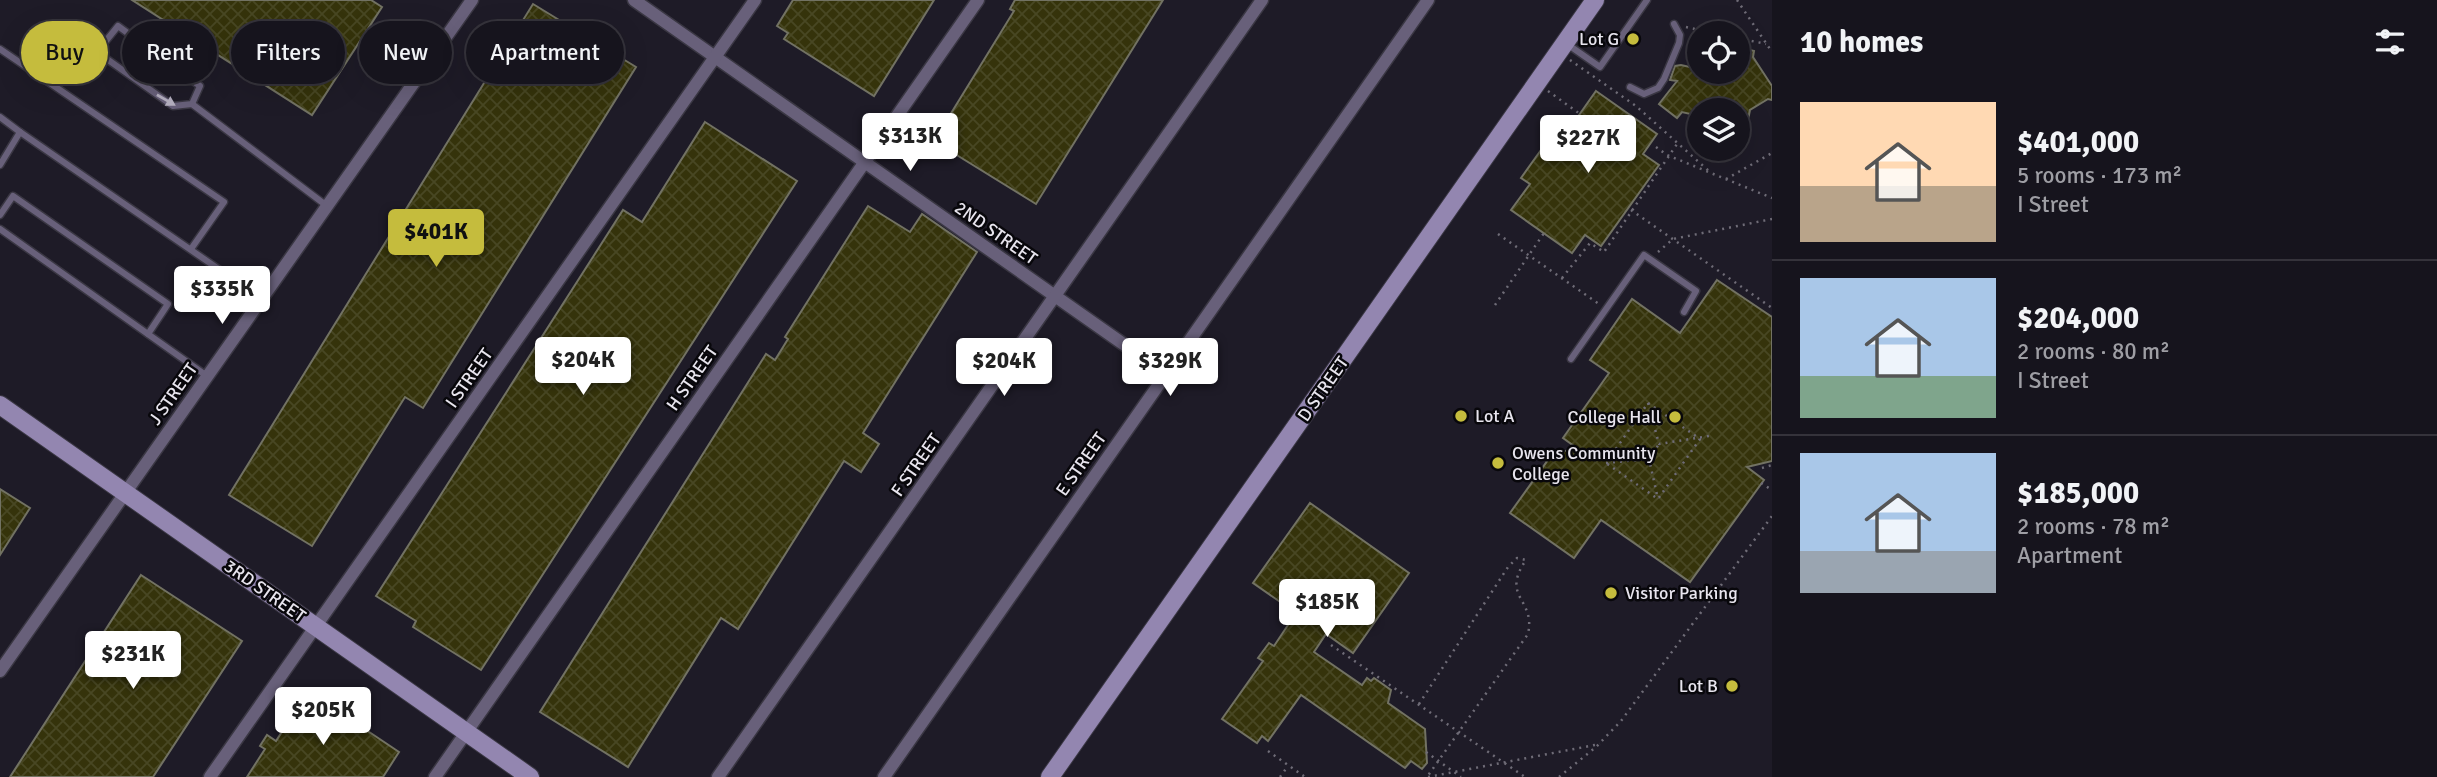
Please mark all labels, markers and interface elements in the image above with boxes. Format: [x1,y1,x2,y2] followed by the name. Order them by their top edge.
[21,21,108,84] chip: Buy
[122,21,217,84] chip: Rent
[231,21,345,84] chip: Filters
[359,21,452,84] chip: New
[466,21,624,84] chip: Apartment
[1687,21,1750,161] map controls
[1687,21,1750,84] button: locate
[2371,23,2409,61] icon: filters
[1800,24,1923,61] text: 10 homes
[1579,28,1619,50] place label: Lot G
[1625,31,1641,47] marker: Lot G
[157,94,176,106] one-way arrow
[1687,98,1750,161] button: layers
[861,114,959,173] pin: $313K
[1539,116,1637,175] pin: $227K
[878,121,942,150] text: $313K
[1556,123,1620,152] text: $227K
[2017,124,2139,161] text: $401,000
[1856,130,1940,214] icon: home
[2017,161,2182,190] text: 5 rooms · 173 m²
[2017,190,2089,219] text: I Street
[950,196,1042,270] street label: 2ND STREET
[387,210,485,269] pin: $401K
[404,217,468,246] text: $401K
[173,266,271,326] pin: $335K
[190,274,254,303] text: $335K
[2017,300,2139,337] text: $204,000
[1856,306,1940,390] icon: home
[2017,337,2170,366] text: 2 rooms · 80 m²
[534,338,632,397] pin: $204K
[955,338,1053,398] pin: $204K
[1121,338,1219,398] pin: $329K
[662,341,722,415] street label: H STREET
[441,344,497,412] street label: I STREET
[551,345,615,374] text: $204K
[972,346,1036,375] text: $204K
[1138,346,1202,375] text: $329K
[1293,352,1353,426] street label: D STREET
[144,359,202,429] street label: J STREET
[2017,366,2089,395] text: I Street
[1475,405,1514,427] place label: Lot A
[1568,406,1661,428] place label: College Hall
[1453,408,1469,424] marker: Lot A
[1667,409,1683,425] marker: College Hall
[1051,428,1111,500] street label: E STREET
[886,429,946,501] street label: F STREET
[1512,442,1656,485] place label: Owens Community College
[1490,455,1506,471] marker: Owens Community College
[2017,475,2139,512] text: $185,000
[1856,481,1940,565] icon: home
[2017,512,2170,541] text: 2 rooms · 78 m²
[2017,541,2122,570] text: Apartment
[220,555,310,627] street label: 3RD STREET
[1278,580,1376,639] pin: $185K
[1625,582,1738,604] place label: Visitor Parking
[1603,585,1619,601] marker: Visitor Parking
[1295,587,1359,616] text: $185K
[84,632,182,691] pin: $231K
[101,639,165,668] text: $231K
[1679,675,1718,697] place label: Lot B
[1724,678,1740,694] marker: Lot B
[274,688,372,747] pin: $205K
[291,695,355,724] text: $205K

